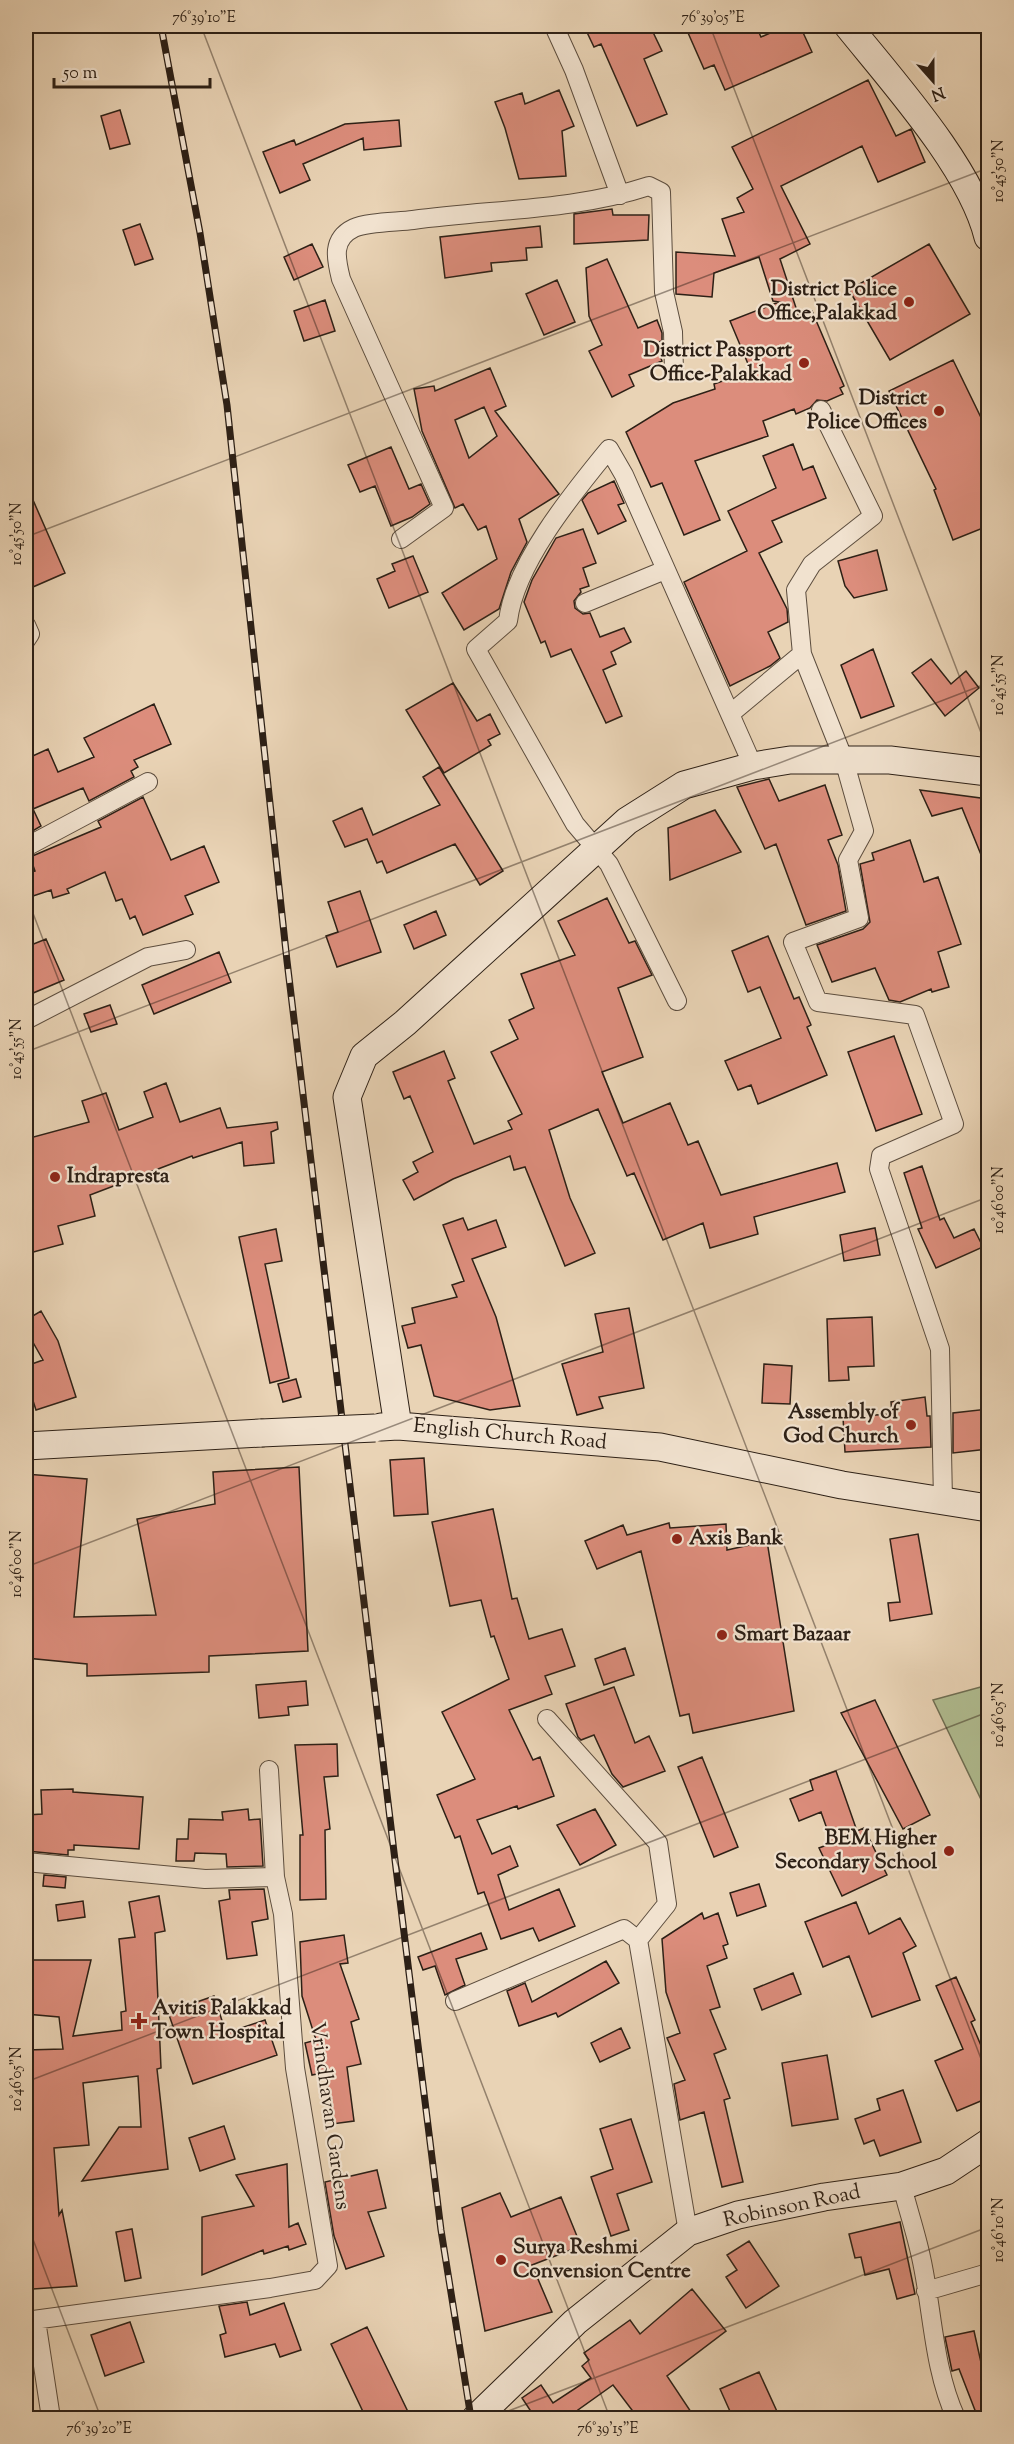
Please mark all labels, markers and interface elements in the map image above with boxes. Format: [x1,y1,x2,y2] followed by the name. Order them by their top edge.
[172,8,236,29] text: 76°39'10"E
[681,8,745,29] text: 76°39'05"E
[54,51,210,89] scale bar
[903,51,963,111] north arrow
[62,61,98,87] text: 50 m
[927,80,948,106] text: N
[989,139,1010,203] text: 10°45'50"N
[757,275,897,329] place label: District Police Office,Palakkad
[902,295,916,309] marker: District Police Office,Palakkad
[643,336,793,390] place label: District Passport Office-Palakkad
[797,356,811,370] marker: District Passport Office-Palakkad
[807,384,928,438] place label: District Police Offices
[932,404,946,418] marker: District Police Offices
[7,502,28,566] text: 10°45'50"N
[989,655,1010,715] text: 10°45'55"N
[7,1019,28,1079] text: 10°45'55"N
[67,1162,170,1192] place label: Indrapresta
[989,1166,1010,1234] text: 10°46'00"N
[48,1170,62,1184] marker: Indrapresta
[783,1398,901,1452] place label: Assembly of God Church
[412,1412,608,1458] street label: English Church Road
[904,1418,918,1432] marker: Assembly of God Church
[689,1524,784,1554] place label: Axis Bank
[7,1530,28,1598] text: 10°46'00"N
[670,1532,684,1546] marker: Axis Bank
[734,1620,851,1650] place label: Smart Bazaar
[715,1628,729,1642] marker: Smart Bazaar
[989,1683,1010,1747] text: 10°46'05"N
[775,1824,937,1878] place label: BEM Higher Secondary School
[942,1844,956,1858] marker: BEM Higher Secondary School
[152,1994,292,2048] place label: Avitis Palakkad Town Hospital
[130,2012,148,2030] marker: Avitis Palakkad Town Hospital
[301,2020,357,2212] street label: Vrindhavan Gardens
[7,2047,28,2111] text: 10°46'05"N
[721,2178,863,2236] street label: Robinson Road
[989,2197,1010,2263] text: 10°46'10"N
[513,2233,691,2287] place label: Surya Reshmi Convension Centre
[494,2253,508,2267] marker: Surya Reshmi Convension Centre
[66,2419,132,2440] text: 76°39'20"E
[577,2419,639,2440] text: 76°39'15"E

